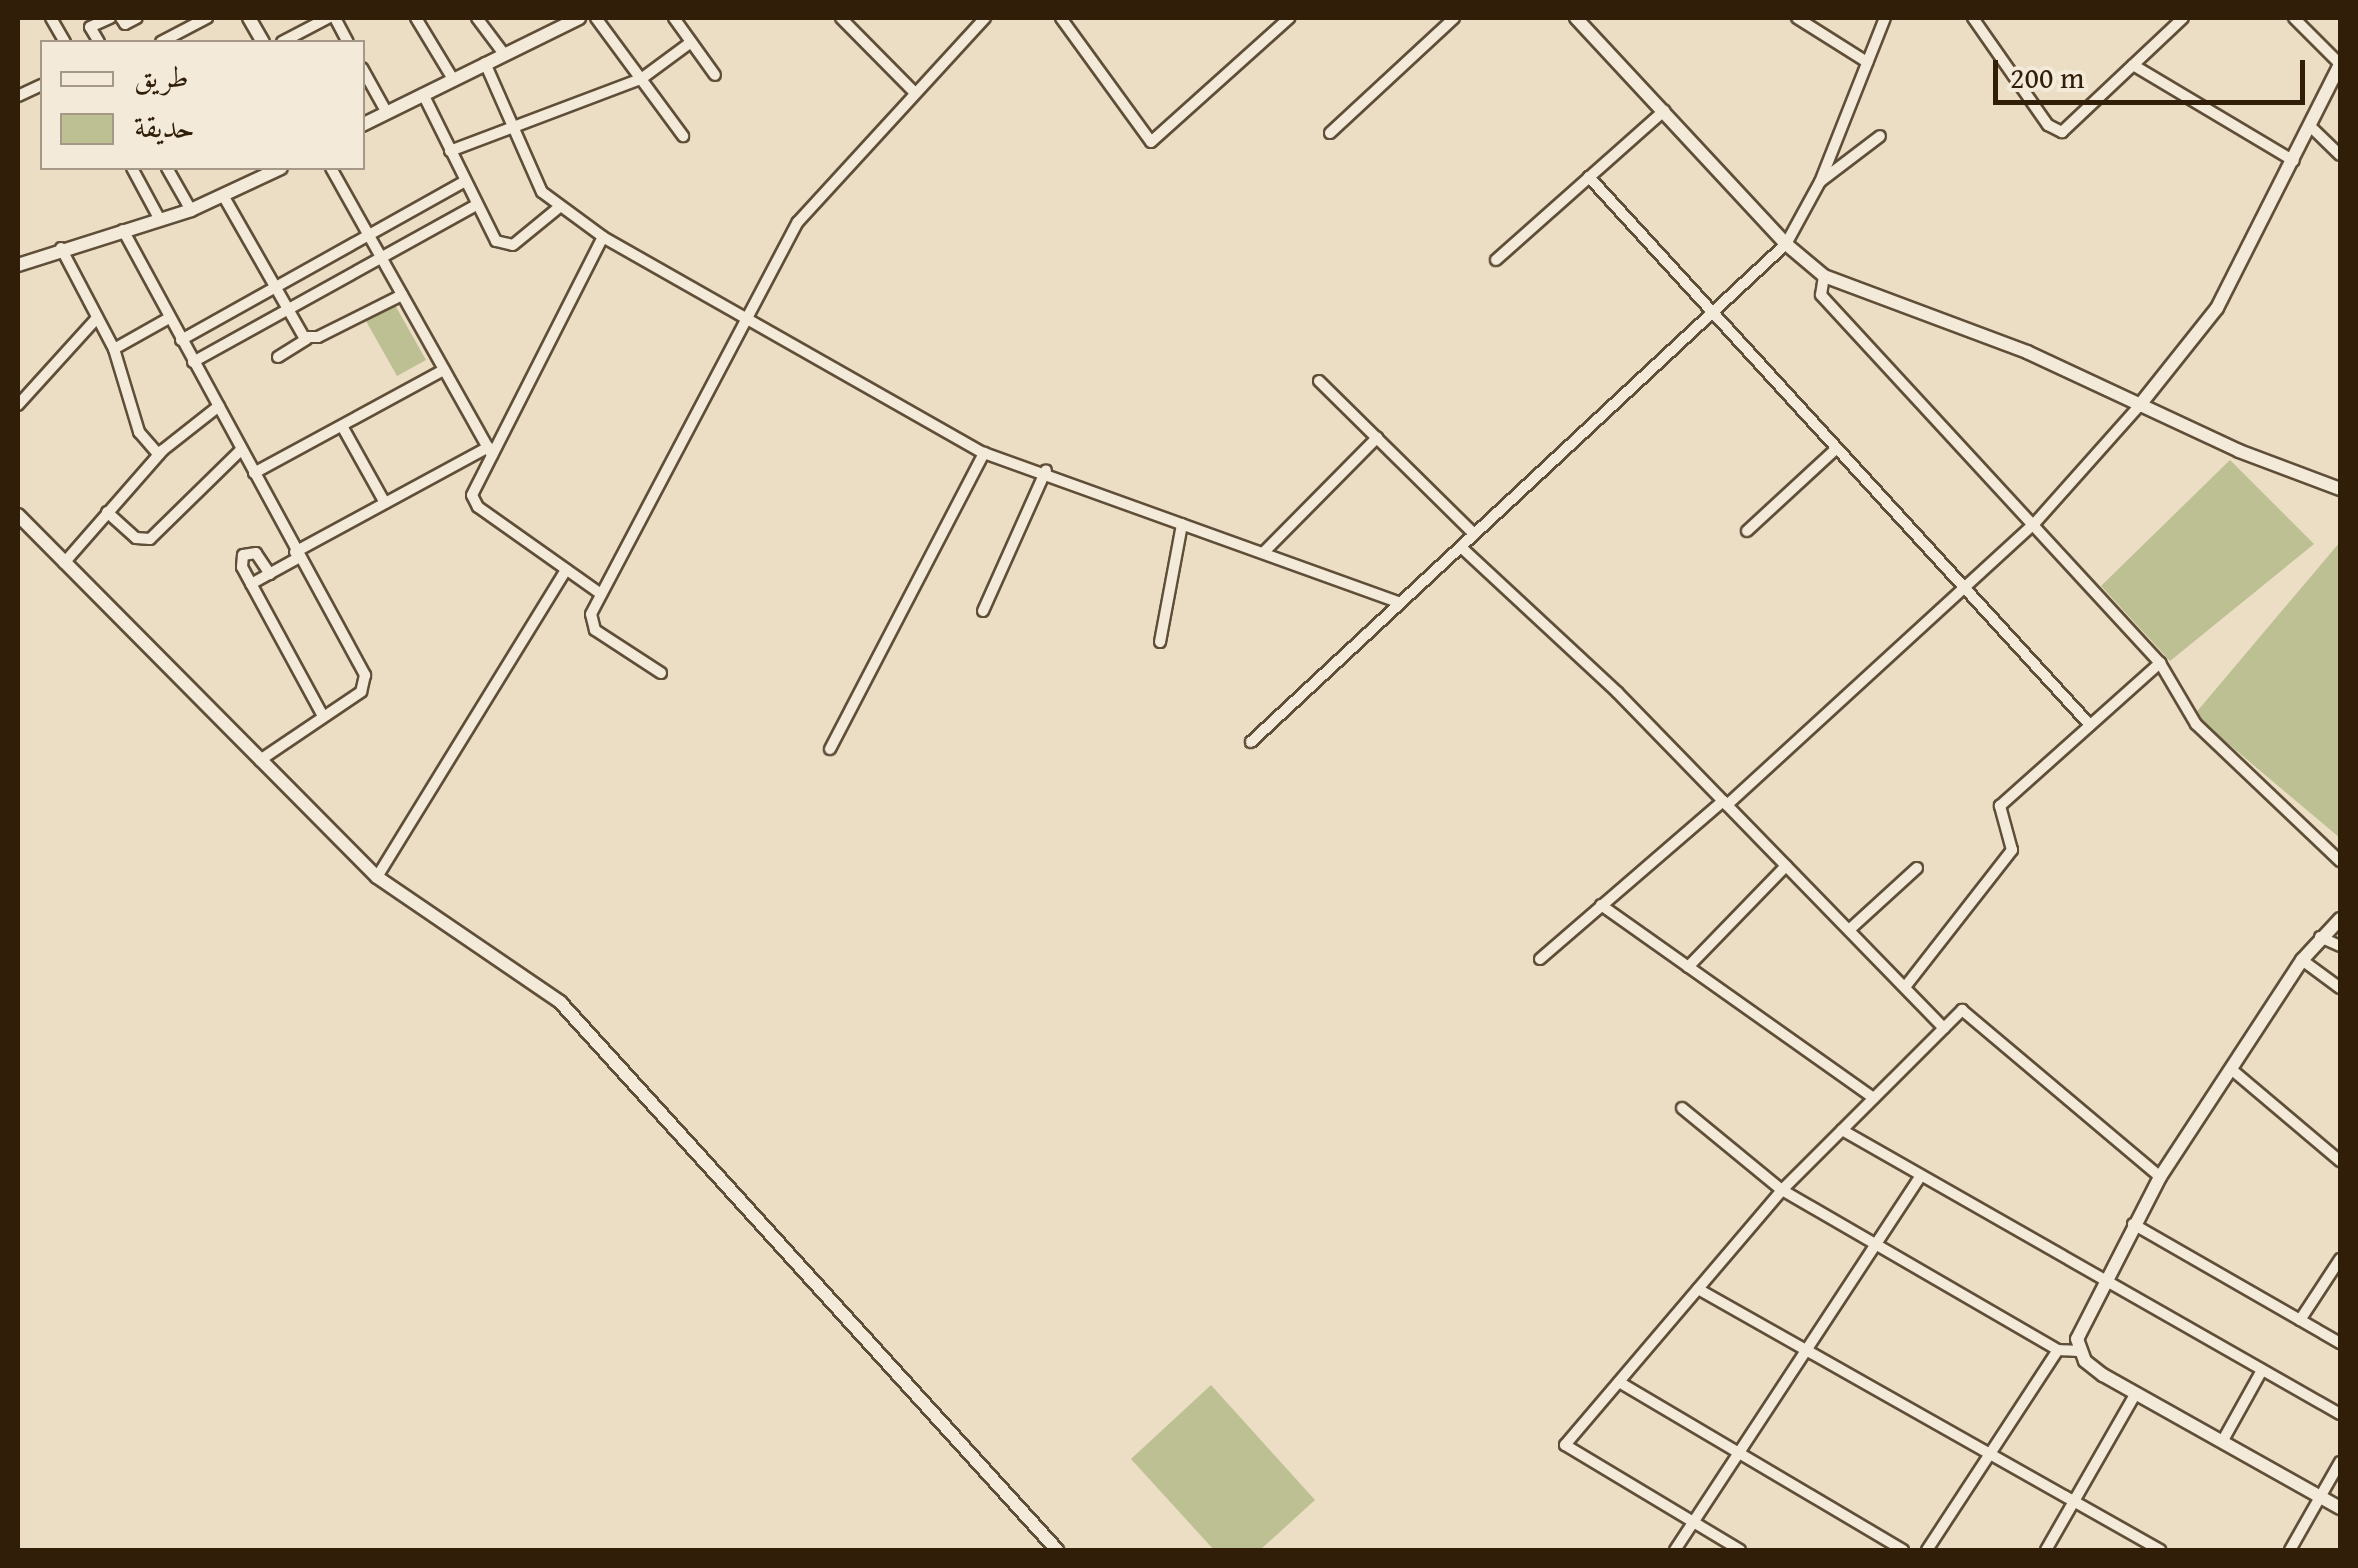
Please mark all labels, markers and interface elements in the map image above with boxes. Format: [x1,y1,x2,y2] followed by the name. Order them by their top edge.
[40,40,365,170] legend
[1998,40,2310,102] scale bar
[134,54,189,98] text: طريق
[2010,55,2084,99] text: 200 m
[134,104,195,148] text: حديقة

